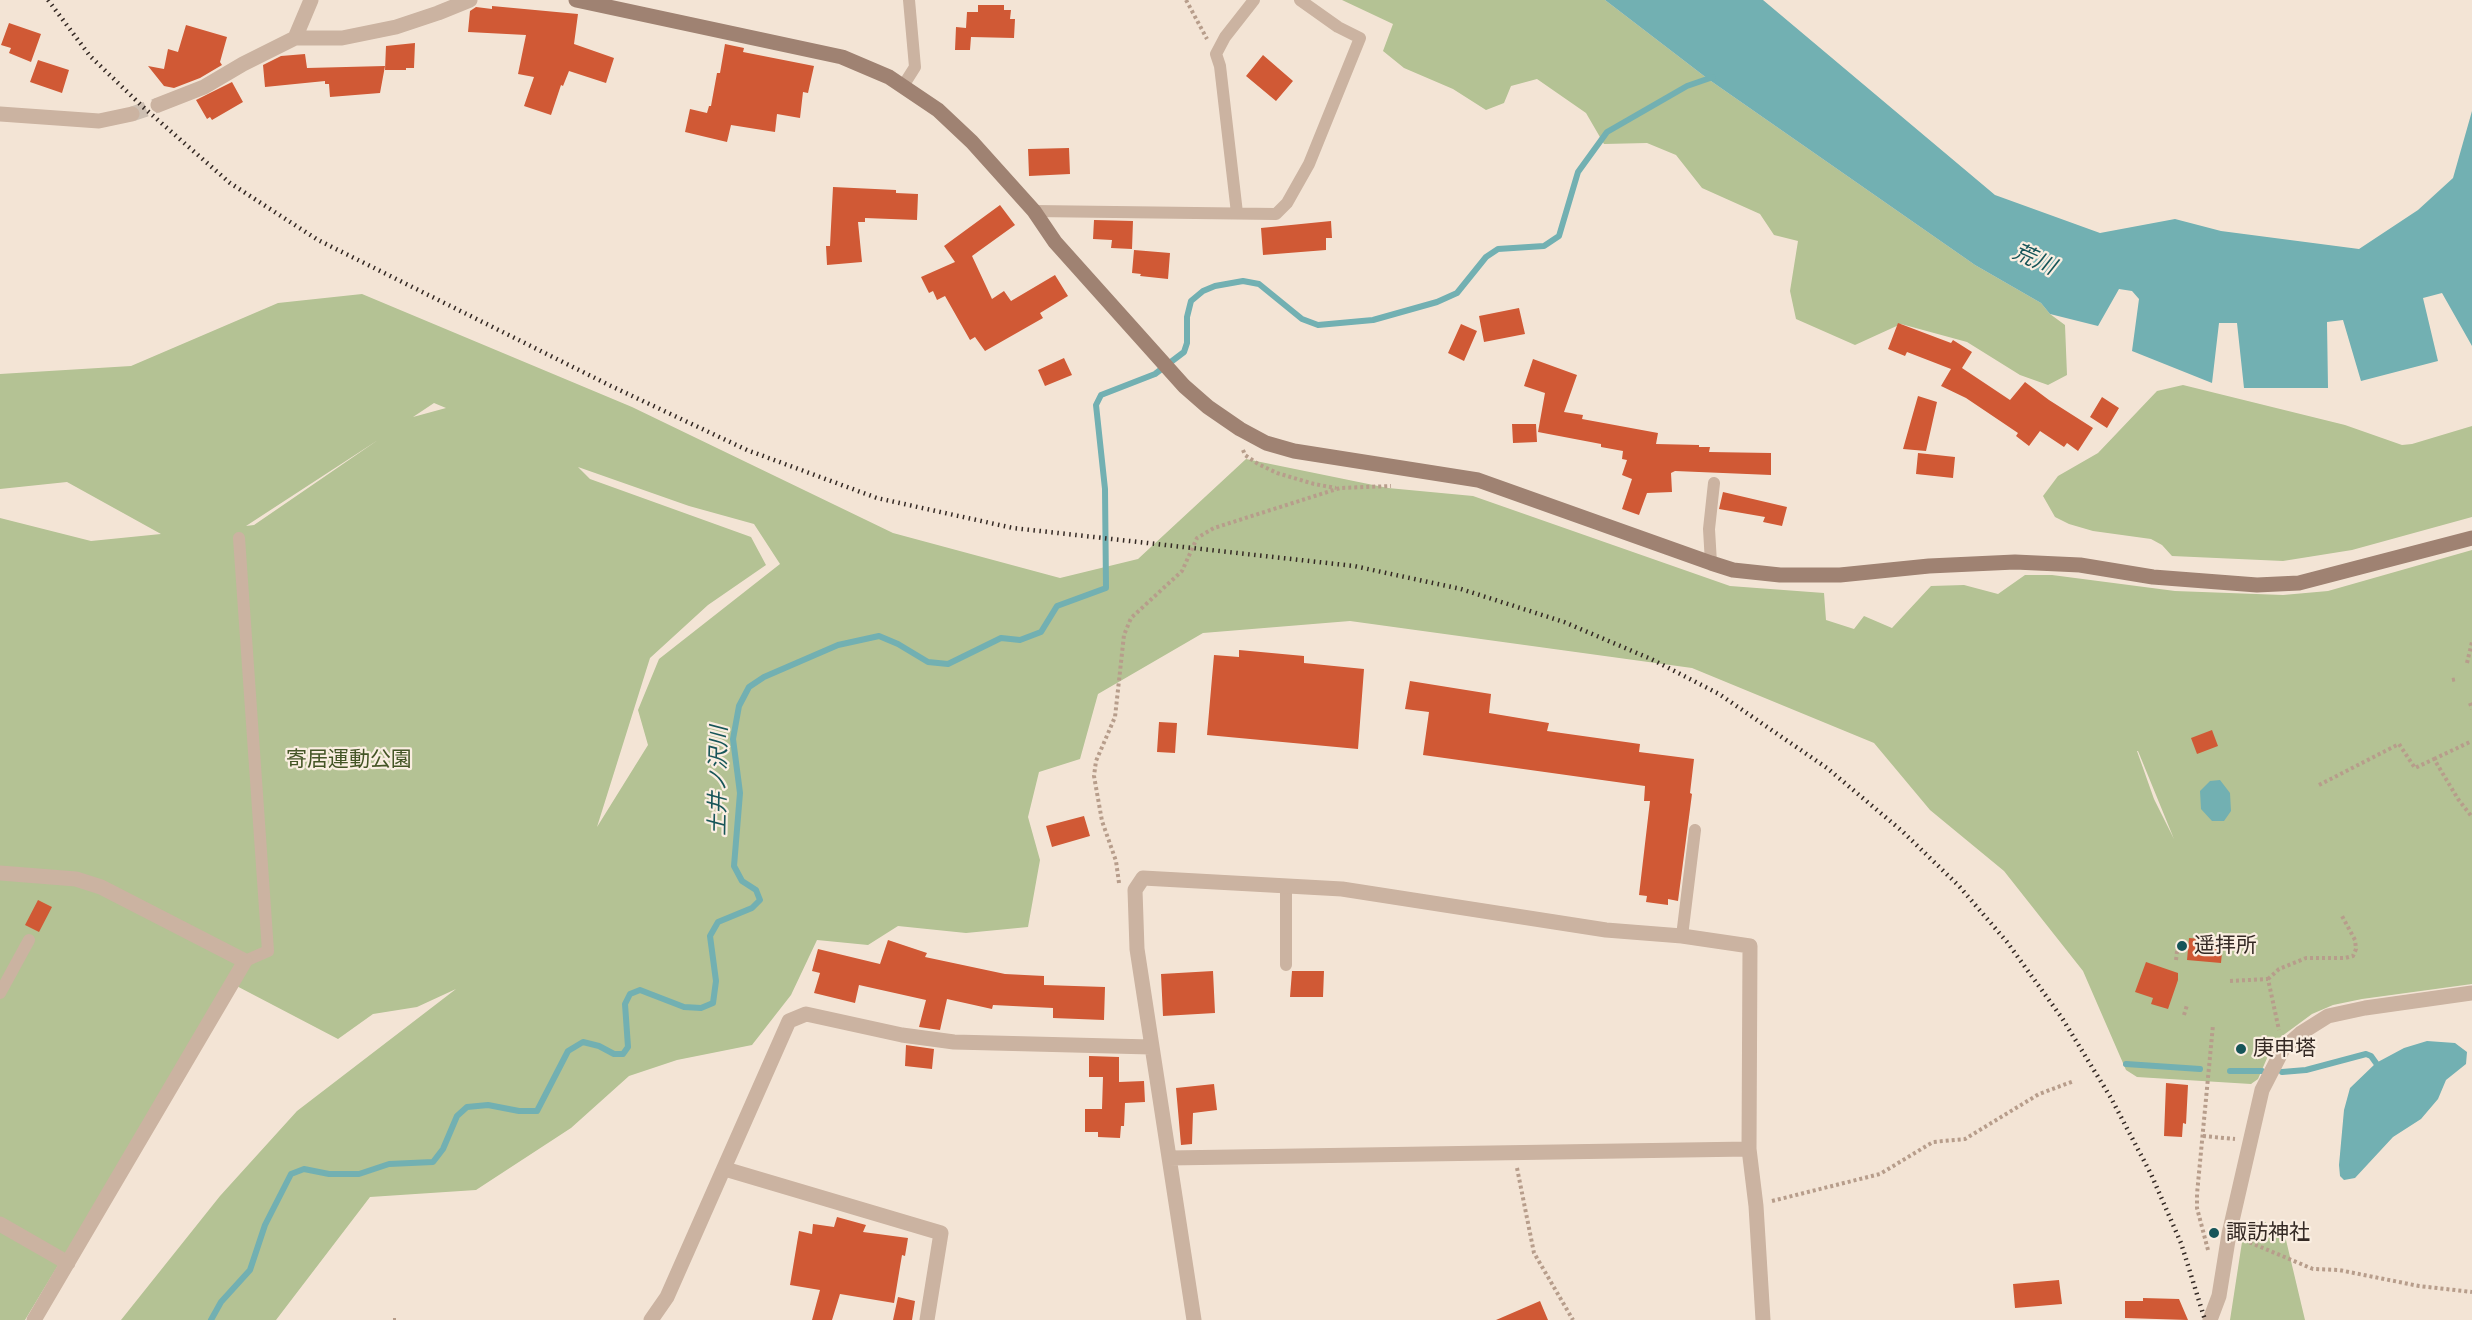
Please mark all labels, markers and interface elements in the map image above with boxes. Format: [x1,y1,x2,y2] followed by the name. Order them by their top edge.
[2009,239,2059,281] water label: 荒川
[705,726,733,836] water label: 土井ノ沢川
[286,747,412,773] park label: 寄居運動公園
[2194,933,2257,959] place label: 遥拝所
[2175,939,2189,953] marker: 遥拝所
[2253,1036,2316,1062] place label: 庚申塔
[2234,1042,2248,1056] marker: 庚申塔
[2226,1220,2310,1246] place label: 諏訪神社
[2207,1226,2221,1240] marker: 諏訪神社

